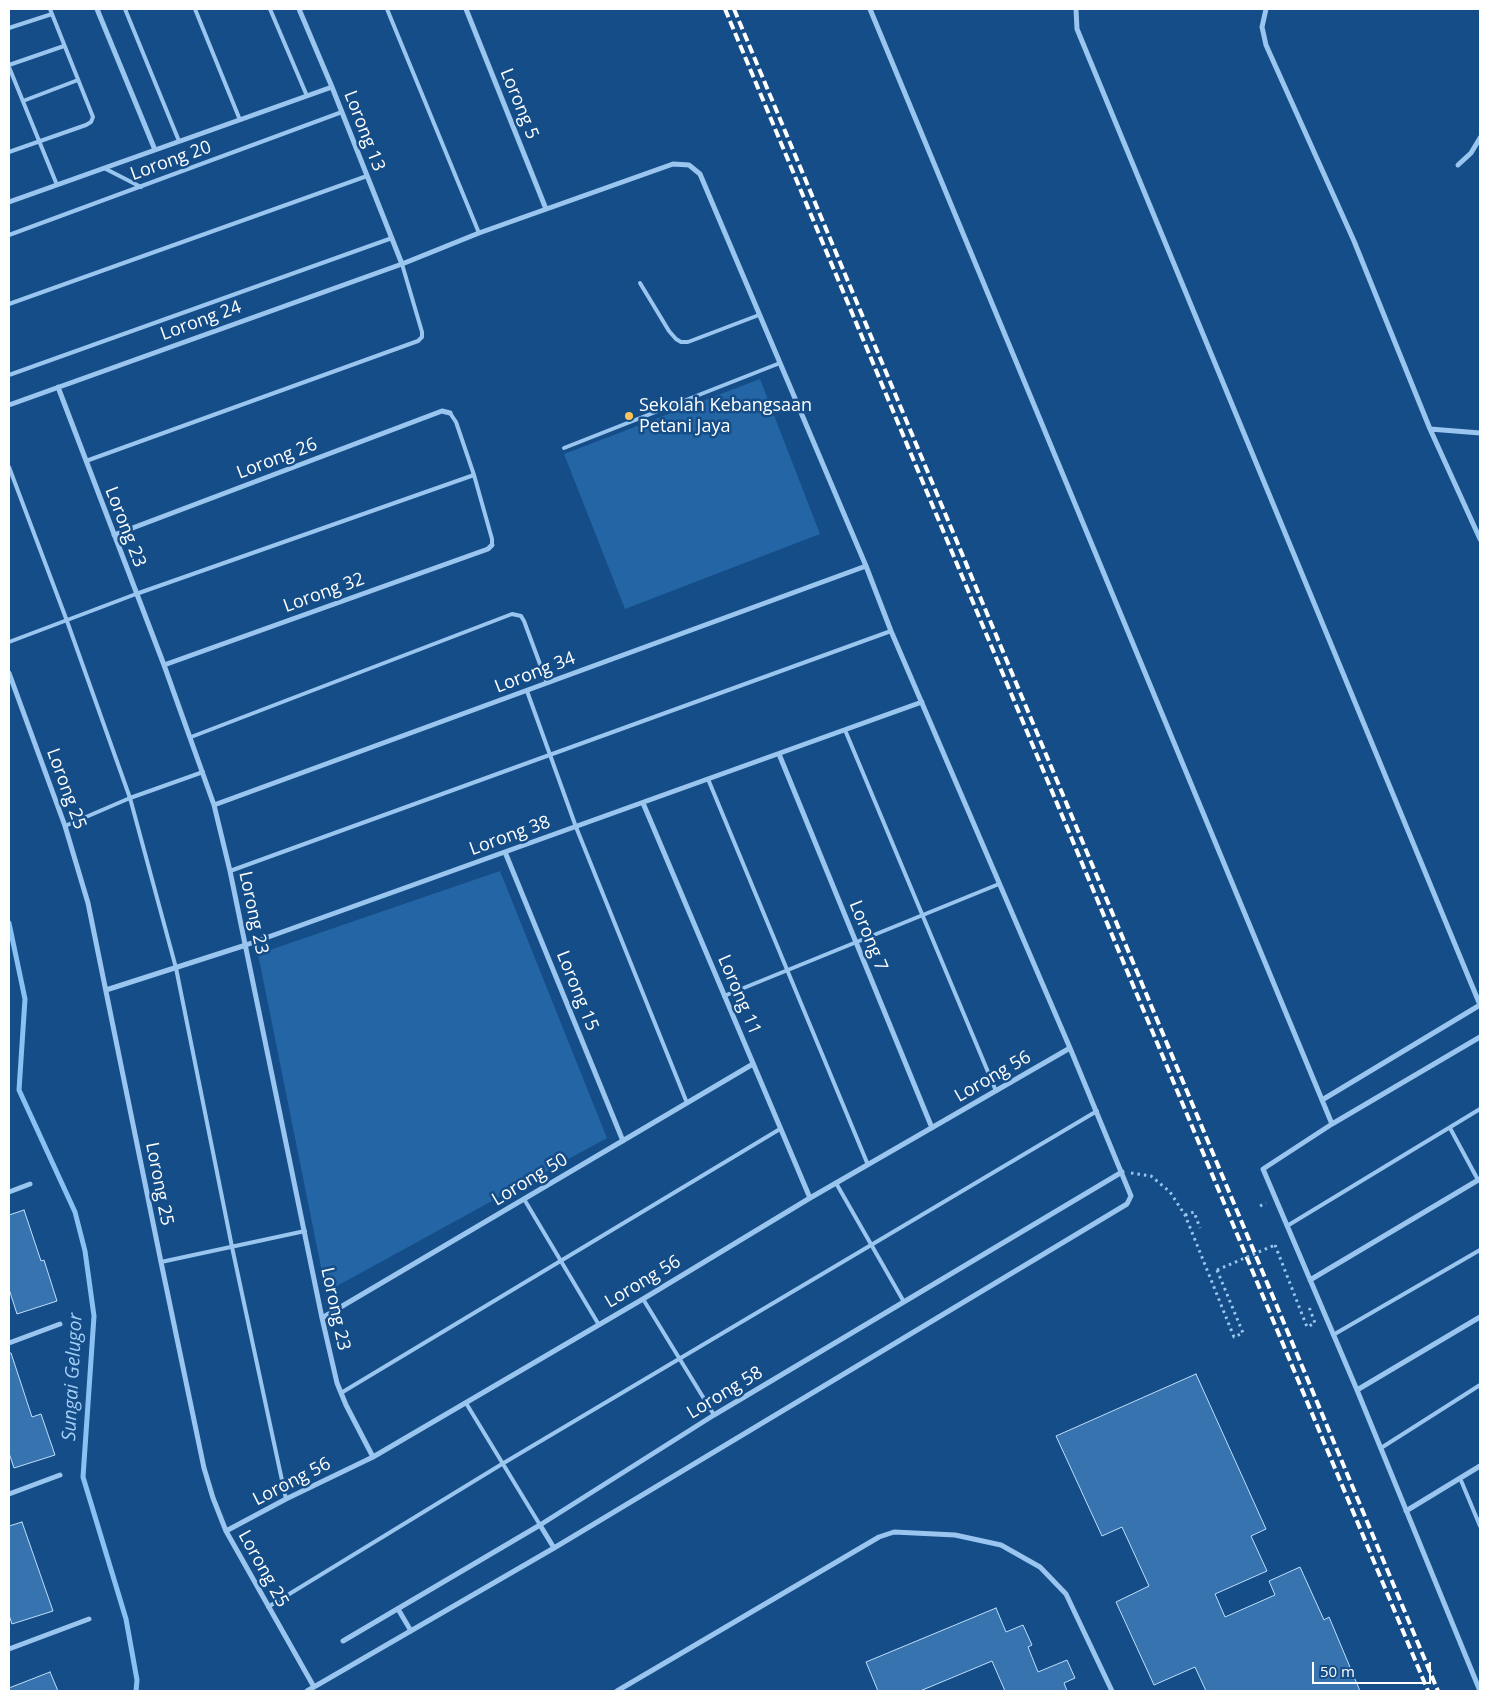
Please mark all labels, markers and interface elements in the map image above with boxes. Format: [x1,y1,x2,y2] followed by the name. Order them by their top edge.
[495,66,543,142] street label: Lorong 5
[339,88,389,174] street label: Lorong 13
[128,136,214,186] street label: Lorong 20
[158,296,244,346] street label: Lorong 24
[639,395,812,438] place label: Sekolah Kebangsaan Petani Jaya
[623,410,635,422] marker: Sekolah Kebangsaan Petani Jaya
[234,434,320,484] street label: Lorong 26
[100,484,150,570] street label: Lorong 23
[281,568,367,618] street label: Lorong 32
[492,648,578,698] street label: Lorong 34
[41,746,91,832] street label: Lorong 25
[467,811,553,861] street label: Lorong 38
[234,869,272,957] street label: Lorong 23
[844,898,892,974] street label: Lorong 7
[551,948,603,1034] street label: Lorong 15
[713,952,765,1038] street label: Lorong 11
[951,1047,1035,1107] street label: Lorong 56
[140,1140,178,1228] street label: Lorong 25
[488,1149,572,1211] street label: Lorong 50
[601,1251,685,1313] street label: Lorong 56
[316,1265,354,1353] street label: Lorong 23
[58,1312,88,1442] water label: Sungai Gelugor
[683,1362,767,1424] street label: Lorong 58
[249,1453,335,1511] street label: Lorong 56
[233,1527,293,1611] street label: Lorong 25
[1314,1652,1433,1684] scale bar
[1320,1661,1355,1681] text: 50 m

